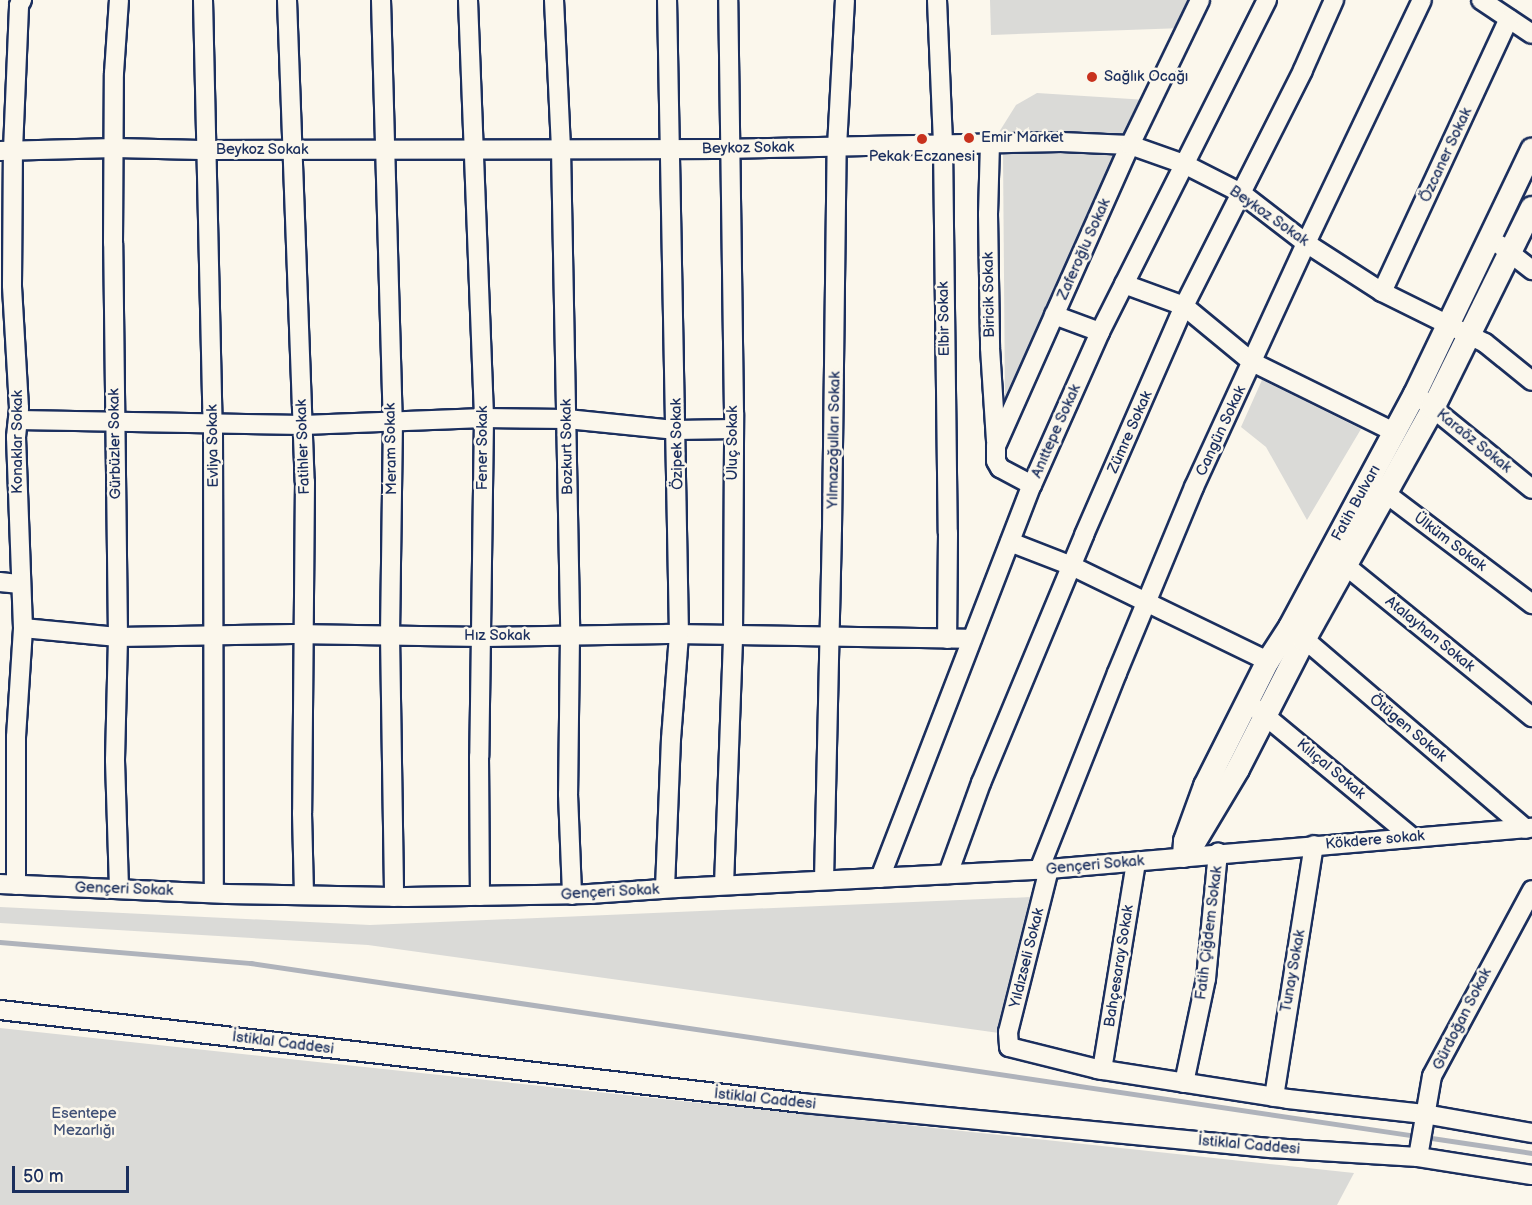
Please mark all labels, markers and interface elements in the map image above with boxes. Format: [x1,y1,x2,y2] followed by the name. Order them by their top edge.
[1104,68,1188,86] place label: Sağlık Ocağı
[1085,70,1099,84] marker: Sağlık Ocağı
[1416,105,1476,205] street label: Özcaner Sokak
[981,129,1064,147] place label: Emir Market
[962,131,976,145] marker: Emir Market
[915,132,929,146] marker: Pekak Eczanesi
[701,138,795,158] street label: Beykoz Sokak
[215,141,309,159] street label: Beykoz Sokak
[869,148,975,166] place label: Pekak Eczanesi
[1226,182,1312,250] street label: Beykoz Sokak
[1054,195,1114,303] street label: Zaferoğlu Sokak
[979,252,999,338] street label: Biricik Sokak
[934,281,954,357] street label: Elbir Sokak
[824,371,844,509] street label: Yılmazoğulları Sokak
[1027,381,1085,481] street label: Anıttepe Sokak
[1192,383,1250,479] street label: Cangün Sokak
[105,388,125,500] street label: Gürbüzler Sokak
[1104,388,1156,476] street label: Zümre Sokak
[9,390,27,494] street label: Konaklar Sokak
[667,398,687,490] street label: Özipek Sokak
[292,399,314,495] street label: Fatihler Sokak
[557,399,577,495] street label: Bozkurt Sokak
[381,403,401,495] street label: Meram Sokak
[203,404,223,488] street label: Evliya Sokak
[724,405,742,481] street label: Uluç Sokak
[1433,405,1515,477] street label: Karaöz Sokak
[474,406,492,490] street label: Fener Sokak
[1328,462,1384,544] street label: Fatih Bulvarı
[1410,509,1490,575] street label: Ülküm Sokak
[1382,592,1478,676] street label: Atalayhan Sokak
[464,627,530,645] street label: Hız Sokak
[1366,690,1450,766] street label: Ötügen Sokak
[1293,735,1369,803] street label: Kılıçal Sokak
[1325,827,1425,853] street label: Kökdere sokak
[1045,852,1145,878] street label: Gençeri Sokak
[1192,865,1226,1001] street label: Fatih Çiğdem Sokak
[74,878,174,900] street label: Gençeri Sokak
[560,880,660,904] street label: Gençeri Sokak
[1100,903,1138,1029] street label: Bahçesaray Sokak
[1006,906,1048,1010] street label: Yıldızseli Sokak
[1277,928,1309,1014] street label: Tunay Sokak
[1429,965,1495,1073] street label: Gürdoğan Sokak
[231,1028,335,1058] street label: İstiklal Caddesi
[713,1085,817,1113] street label: İstiklal Caddesi
[51,1104,117,1139] park label: Esentepe Mezarlığı
[1197,1132,1301,1158] street label: İstiklal Caddesi
[15,1154,132,1192] scale bar
[23,1166,64,1187] text: 50 m

